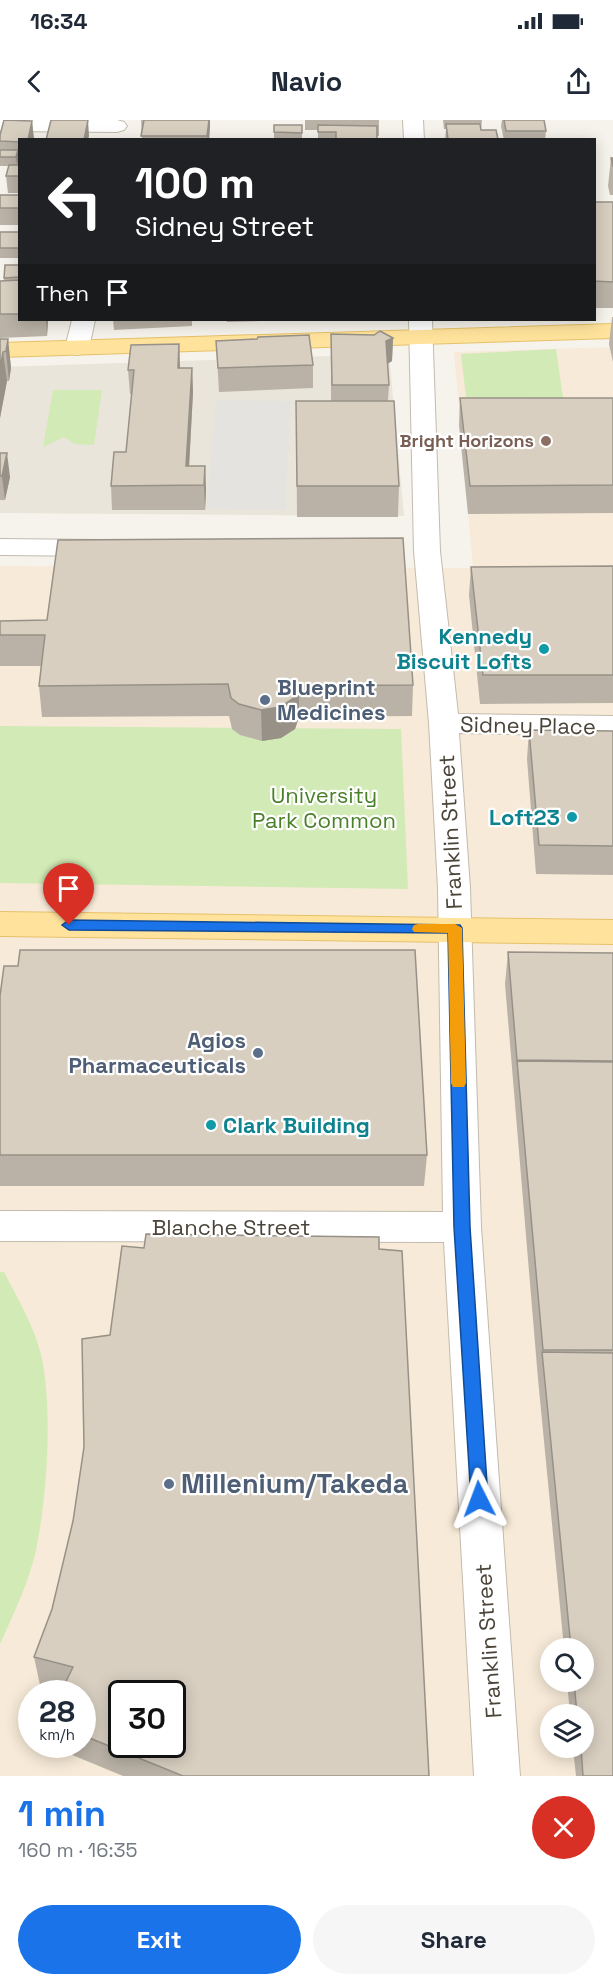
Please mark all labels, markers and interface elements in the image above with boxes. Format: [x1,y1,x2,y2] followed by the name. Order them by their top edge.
[30,7,87,35] text: 16:34
[271,64,342,99] text: Navio
[18,65,51,98] icon: back
[562,65,595,98] icon: share
[135,157,255,210] text: 100 m
[36,162,114,240] icon: left
[135,209,314,244] text: Sidney Street
[101,276,134,309] icon: arrive
[36,279,89,307] text: Then
[400,429,534,452] place label: Bright Horizons
[539,434,553,448] marker: Bright Horizons
[396,622,532,675] place label: Kennedy Biscuit Lofts
[537,642,551,656] marker: Kennedy Biscuit Lofts
[277,673,386,726] place label: Blueprint Medicines
[258,693,272,707] marker: Blueprint Medicines
[460,710,596,740] street label: Sidney Place
[432,754,468,910] street label: Franklin Street
[252,781,396,834] park label: University Park Common
[489,803,560,831] place label: Loft23
[565,810,579,824] marker: Loft23
[43,863,94,925] pin
[52,872,85,905] icon: arrive
[68,1026,246,1079] place label: Agios Pharmaceuticals
[251,1046,265,1060] marker: Agios Pharmaceuticals
[223,1111,370,1139] place label: Clark Building
[204,1118,218,1132] marker: Clark Building
[152,1213,310,1241] street label: Blanche Street
[181,1466,409,1501] place label: Millenium/Takeda
[447,1467,511,1531] position arrow
[162,1477,176,1491] marker: Millenium/Takeda
[469,1563,507,1719] street label: Franklin Street
[540,1638,594,1758] map controls
[540,1638,594,1692] button: search
[108,1680,186,1758] speed limit sign: 30
[39,1692,75,1731] text: 28
[540,1704,594,1758] button: layers
[39,1725,75,1744] text: km/h
[18,1791,106,1837] text: 1 min
[532,1796,595,1859] button: close
[18,1837,138,1863] text: 160 m · 16:35
[18,1905,301,1974] button: Exit
[313,1905,595,1974] button: Share

